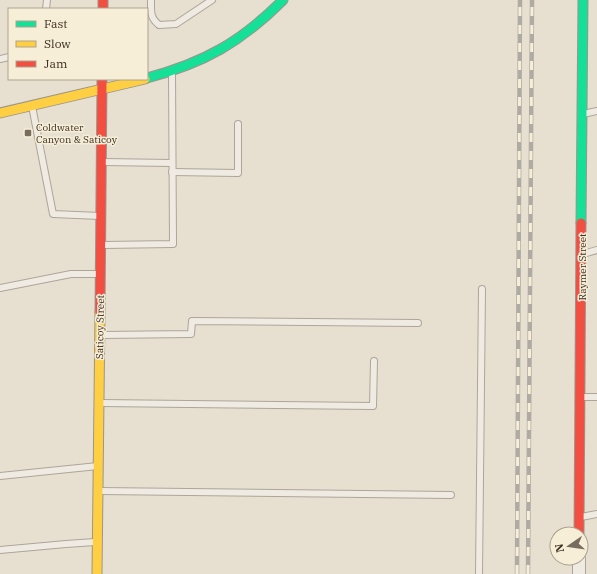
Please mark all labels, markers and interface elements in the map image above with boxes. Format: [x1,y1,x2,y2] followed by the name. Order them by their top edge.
[8,8,148,80] legend
[44,16,68,31] text: Fast
[44,36,71,51] text: Slow
[44,56,68,71] text: Jam
[36,121,118,146] place label: Coldwater Canyon & Saticoy
[23,128,33,138] marker: Coldwater Canyon & Saticoy
[576,233,589,301] street label: Raymer Street
[93,294,107,359] street label: Saticoy Street
[549,526,589,566] north arrow
[551,542,567,554] text: N

